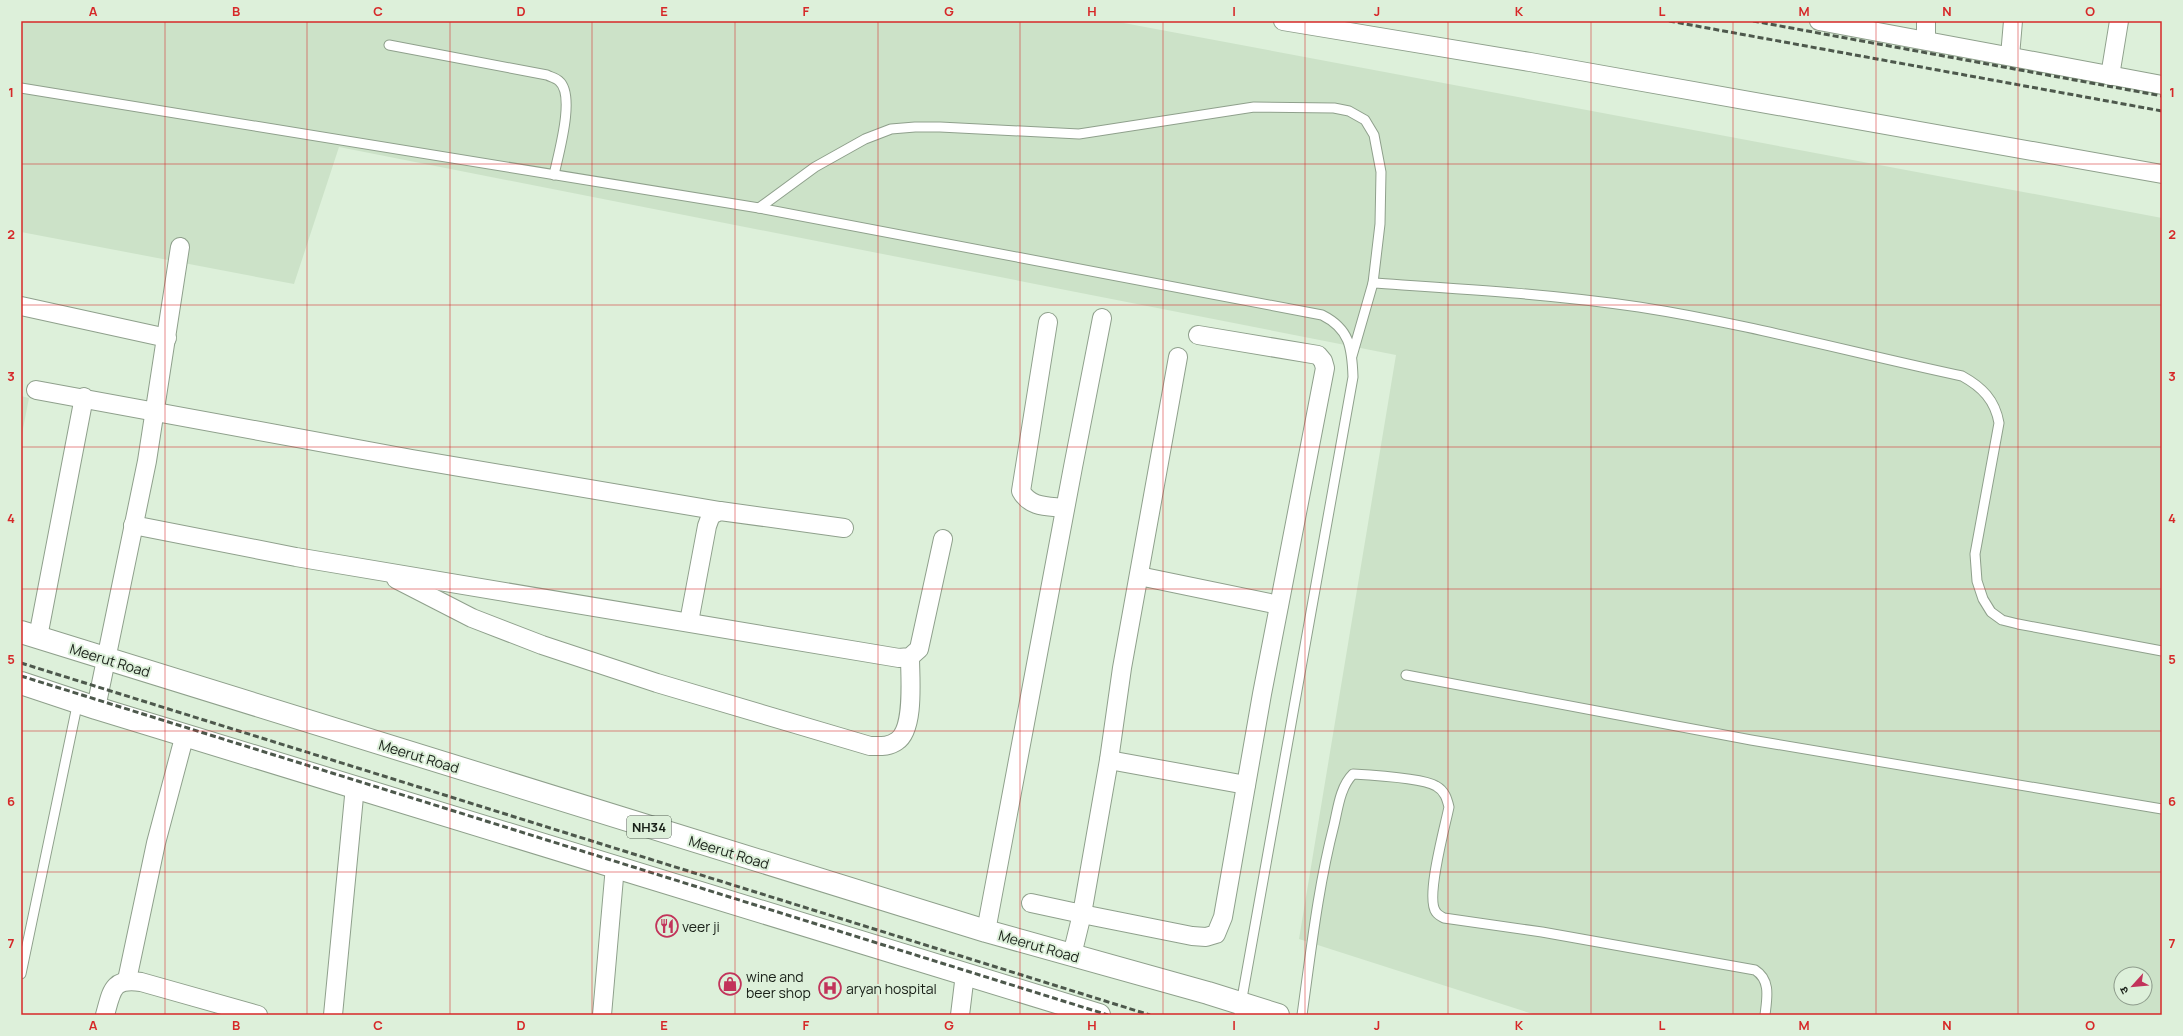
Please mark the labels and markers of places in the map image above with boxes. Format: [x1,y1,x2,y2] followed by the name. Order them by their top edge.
[654,913,680,939] restaurant icon: veer ji
[682,917,720,936] place label: veer ji
[746,967,811,1002] place label: wine and beer shop
[717,971,743,997] shop icon: wine and beer shop
[817,975,843,1001] hospital icon: aryan hospital
[846,979,937,998] place label: aryan hospital

